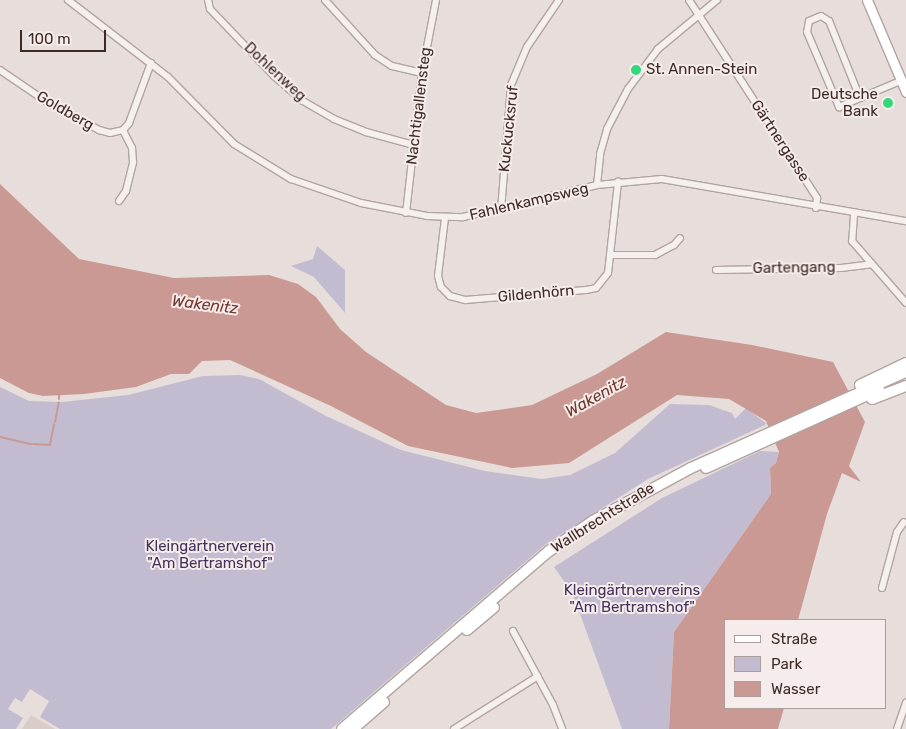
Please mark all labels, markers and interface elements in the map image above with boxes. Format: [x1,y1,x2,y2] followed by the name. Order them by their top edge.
[22,20,109,52] scale bar
[28,30,70,48] text: 100 m
[240,39,310,105] street label: Dohlenweg
[403,46,435,166] street label: Nachtigallensteg
[646,61,758,79] place label: St. Annen-Stein
[630,64,642,76] marker: St. Annen-Stein
[496,85,522,173] street label: Kuckucksruf
[811,85,878,120] place label: Deutsche Bank
[33,87,97,135] street label: Goldberg
[747,97,813,185] street label: Gärtnergasse
[882,97,894,109] marker: Deutsche Bank
[468,180,590,224] street label: Fahlenkampsweg
[752,258,836,278] street label: Gartengang
[497,282,575,306] street label: Gildenhörn
[171,291,239,319] water label: Wakenitz
[562,372,630,422] water label: Wakenitz
[548,479,658,557] street label: Wallbrechtstraße
[146,537,274,572] park label: Kleingärtnerverein "Am Bertramshof"
[564,581,700,616] park label: Kleingärtnervereins "Am Bertramshof"
[724,619,886,709] legend
[771,630,817,648] text: Straße
[771,655,802,673] text: Park
[771,680,820,698] text: Wasser

